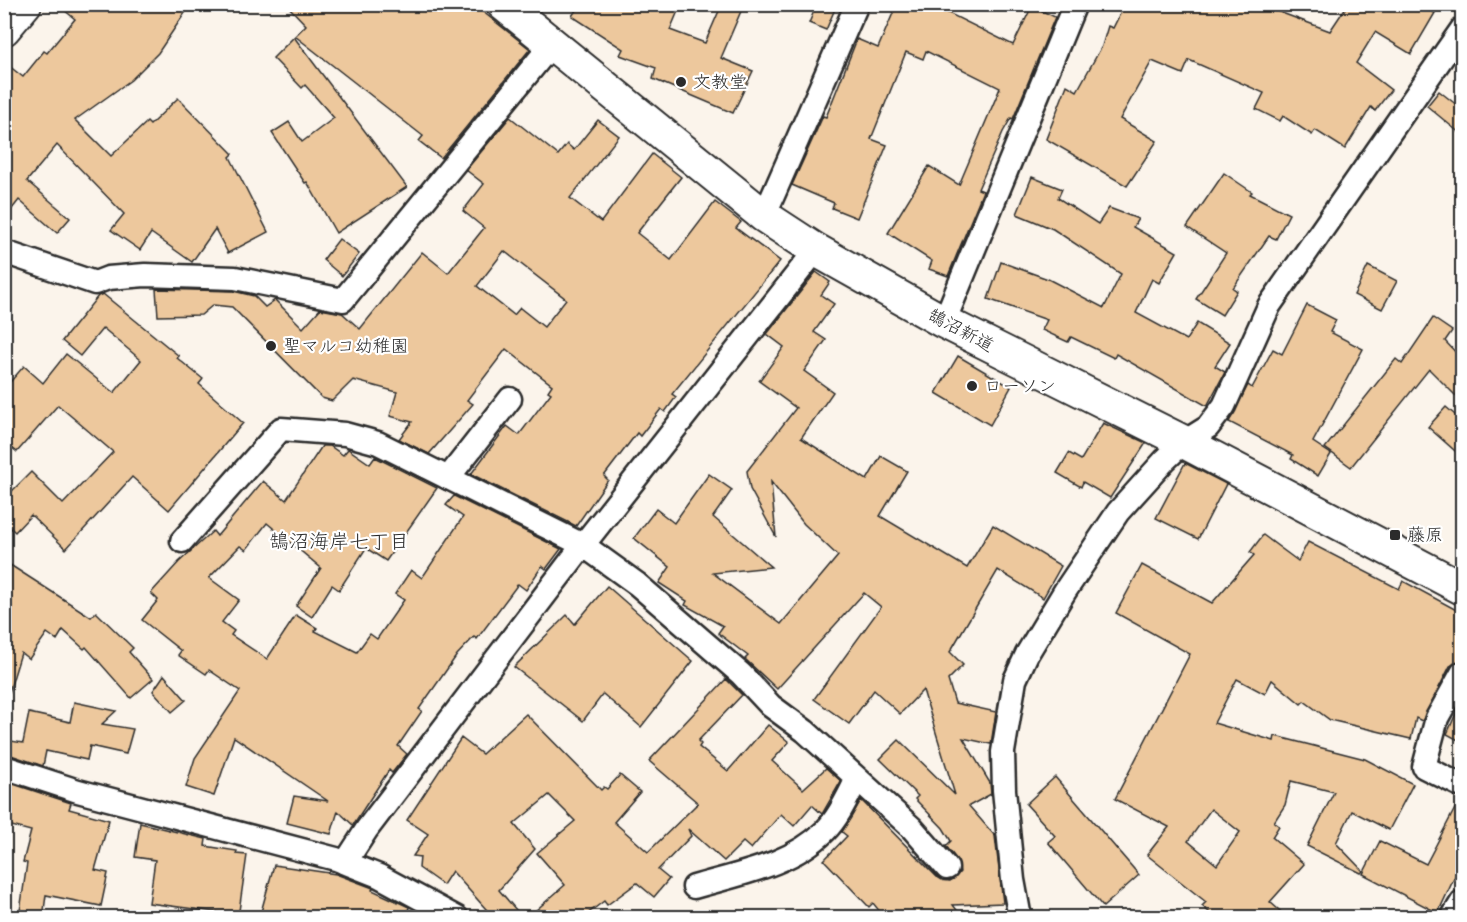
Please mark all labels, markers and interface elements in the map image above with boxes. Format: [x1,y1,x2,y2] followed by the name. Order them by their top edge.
[693,69,747,98] place label: 文教堂
[674,75,688,89] marker: 文教堂
[922,302,999,361] street label: 鵠沼新道
[283,333,409,362] place label: 聖マルコ幼稚園
[264,339,278,353] marker: 聖マルコ幼稚園
[984,373,1056,402] place label: ローソン
[965,379,979,393] marker: ローソン
[1407,522,1443,551] place label: 藤原
[269,527,409,559] district label: 鵠沼海岸七丁目
[1388,528,1402,542] marker: 藤原

